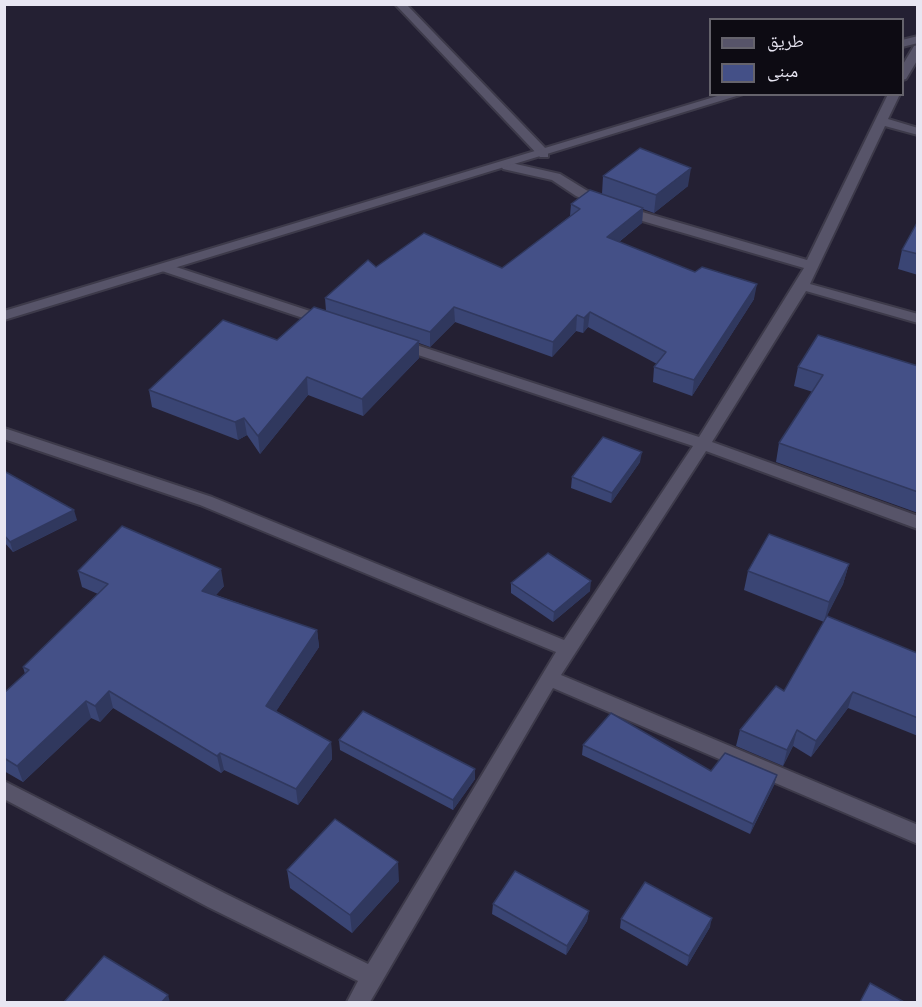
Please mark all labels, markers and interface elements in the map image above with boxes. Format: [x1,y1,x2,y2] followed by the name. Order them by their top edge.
[709,18,904,96] legend
[767,30,804,51] text: طريق
[767,60,798,81] text: مبنى

